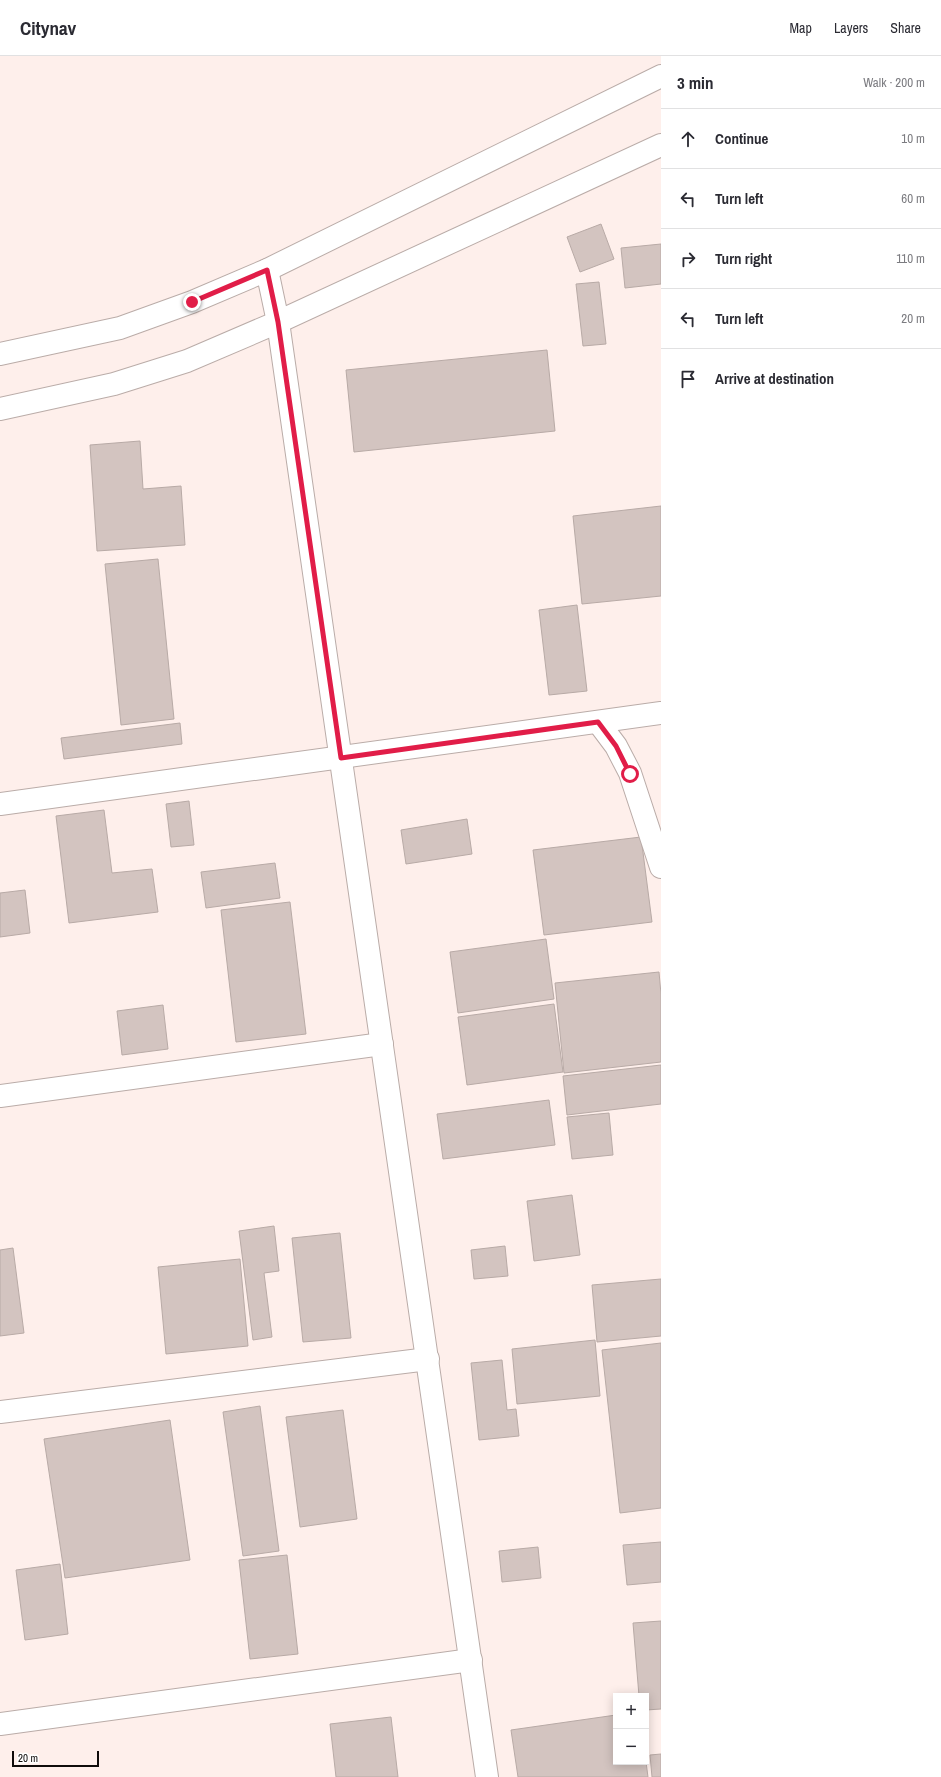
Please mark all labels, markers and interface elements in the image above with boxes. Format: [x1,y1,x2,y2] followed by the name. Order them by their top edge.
[20,15,76,41] text: Citynav
[790,19,812,37] text: Map
[834,19,868,37] text: Layers
[890,19,921,37] text: Share
[677,71,713,94] text: 3 min
[863,74,925,91] text: Walk · 200 m
[677,128,699,150] icon: ahead
[715,128,768,149] text: Continue
[901,130,925,147] text: 10 m
[677,188,699,210] icon: left
[715,188,763,209] text: Turn left
[901,190,925,207] text: 60 m
[677,248,699,270] icon: right
[715,248,772,269] text: Turn right
[896,250,925,267] text: 110 m
[183,293,201,311] route end
[677,308,699,330] icon: left
[715,308,763,329] text: Turn left
[901,310,925,327] text: 20 m
[677,368,699,390] icon: arrive
[715,368,834,389] text: Arrive at destination
[621,765,639,783] route start
[613,1693,649,1765] map controls
[613,1693,649,1729] button: +
[613,1729,649,1765] button: −
[12,1749,99,1768] scale bar
[18,1751,38,1765] text: 20 m

